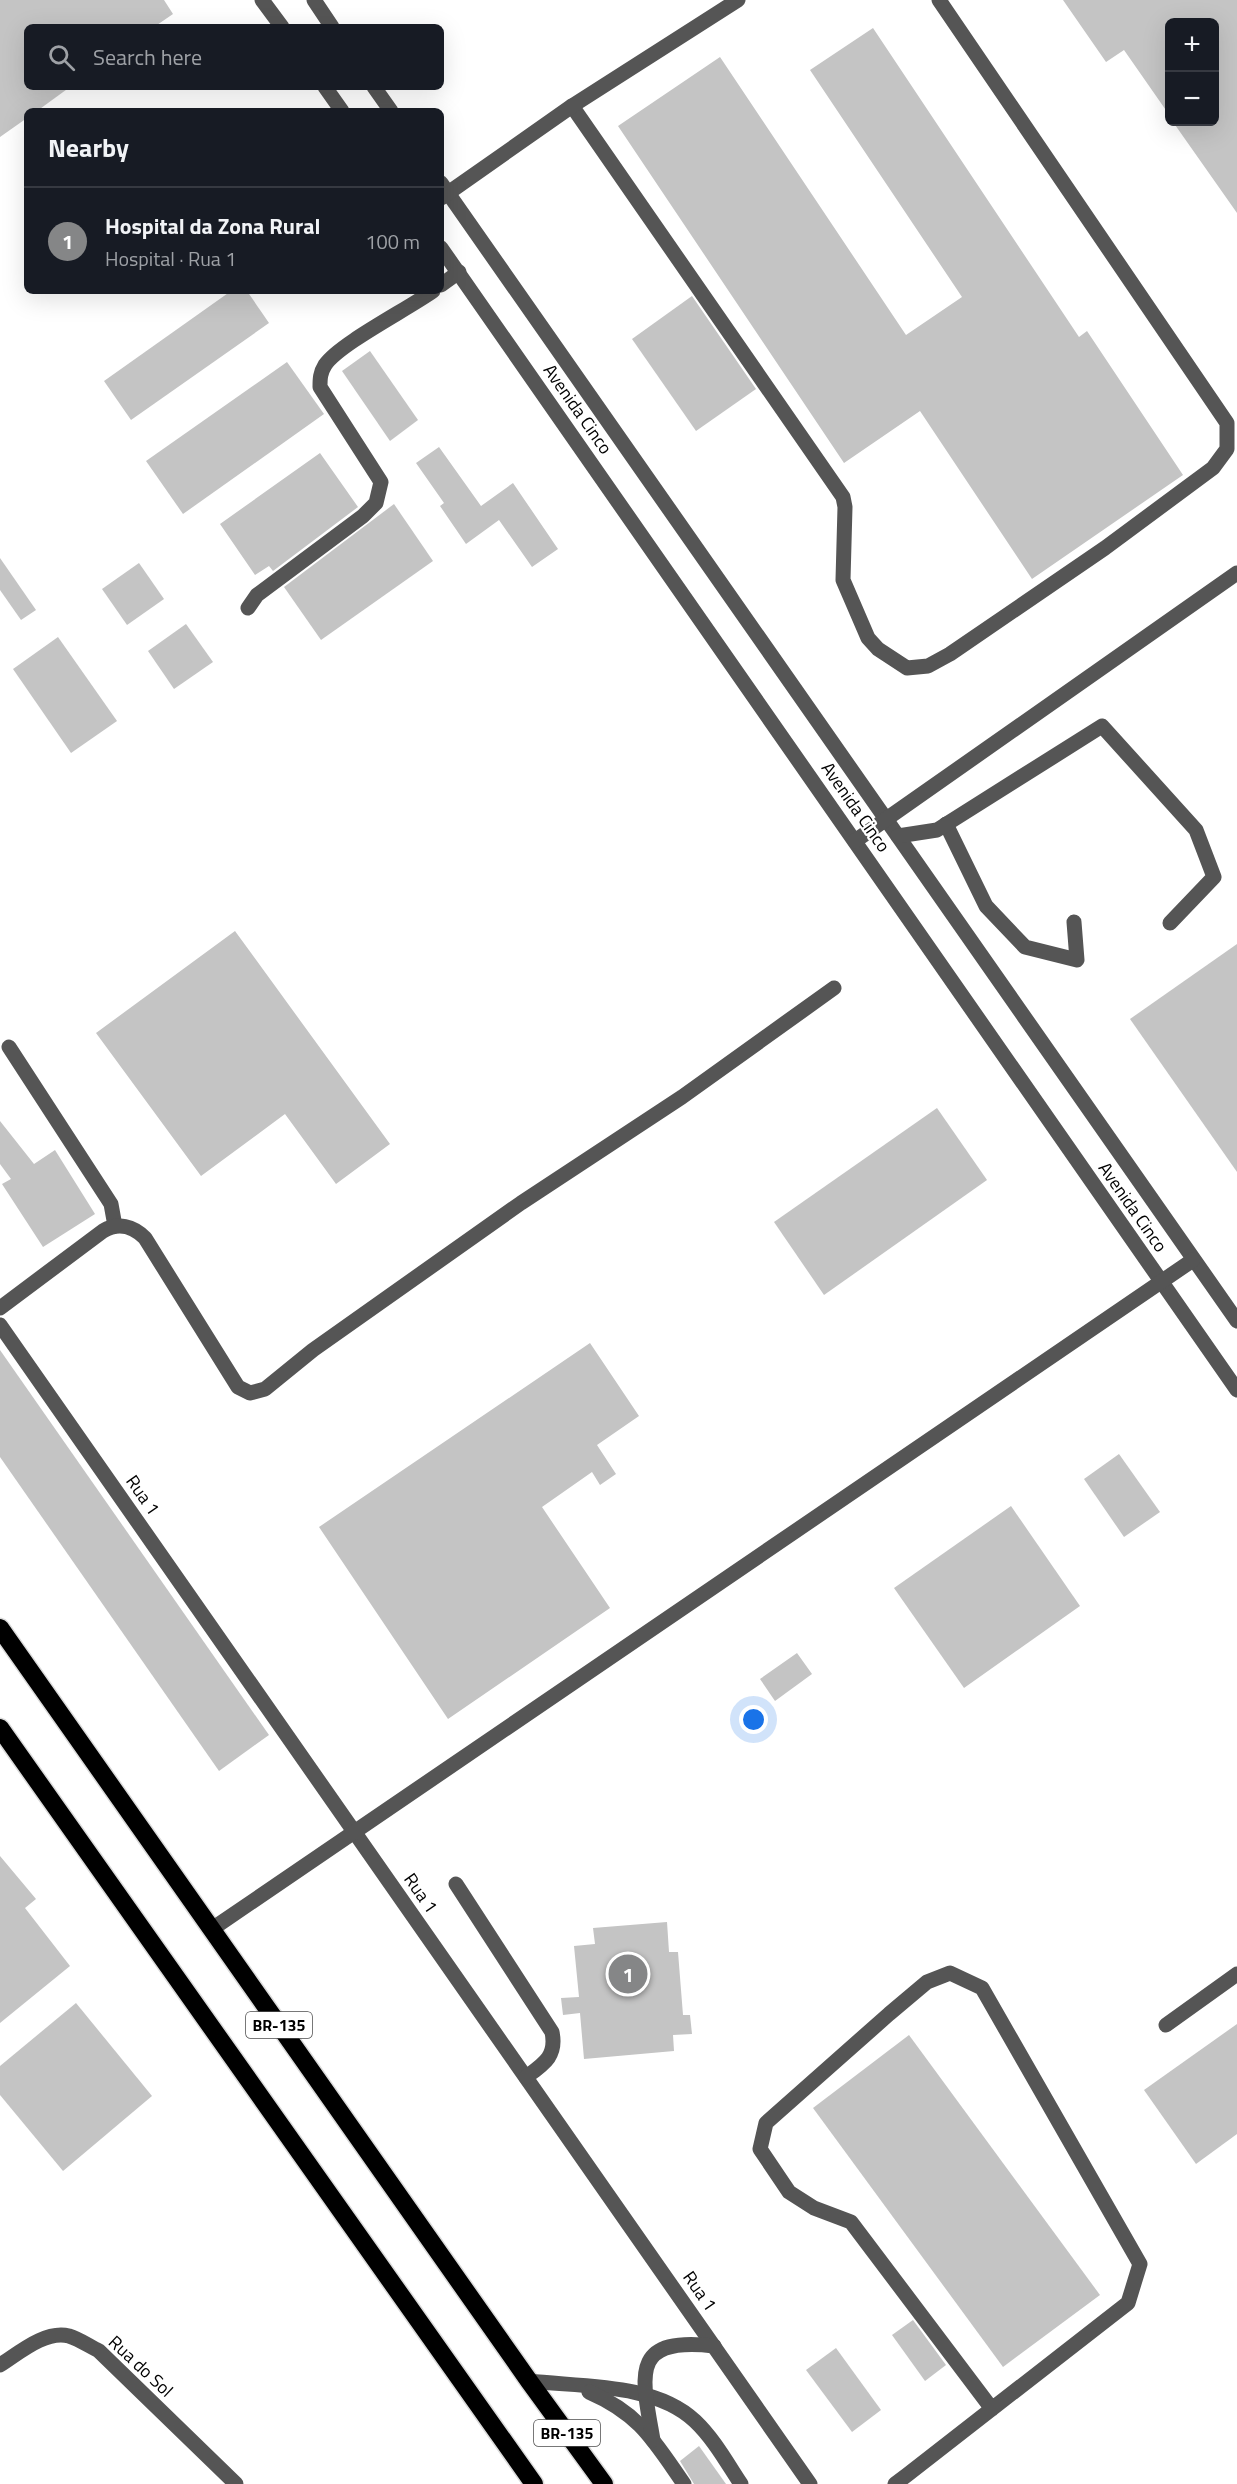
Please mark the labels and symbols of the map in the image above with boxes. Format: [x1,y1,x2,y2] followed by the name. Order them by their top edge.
[537,358,619,460] street label: Avenida Cinco
[815,756,897,858] street label: Avenida Cinco
[1092,1156,1174,1258] street label: Avenida Cinco
[119,1469,167,1521] street label: Rua 1
[739,1705,768,1734] your location
[397,1867,445,1919] street label: Rua 1
[608,1952,648,1996] pin: 1
[246,2012,312,2038] road number: BR-135
[676,2265,724,2317] street label: Rua 1
[103,2329,179,2403] street label: Rua do Sol
[534,2420,600,2446] road number: BR-135

